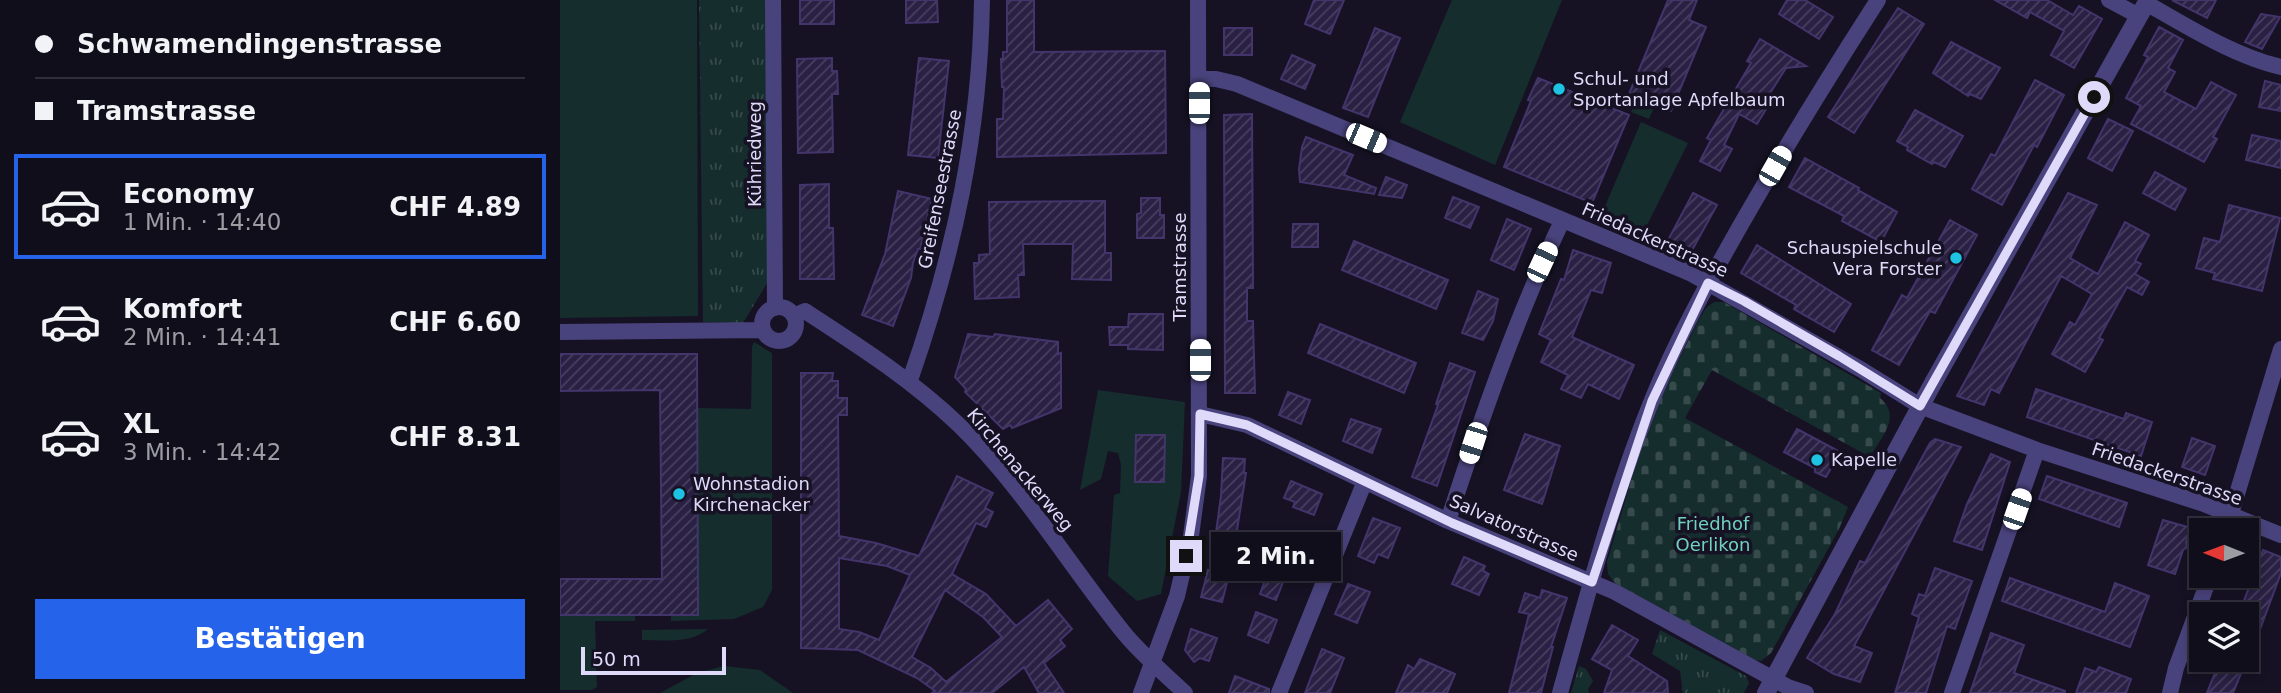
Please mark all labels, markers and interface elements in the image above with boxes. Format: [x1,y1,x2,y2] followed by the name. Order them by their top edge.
[77,29,442,59] text: Schwamendingenstrasse
[1573,68,1786,110] place label: Schul- und Sportanlage Apfelbaum
[1551,81,1567,97] marker: Schul- und Sportanlage Apfelbaum
[2078,81,2110,113] route start
[1189,82,1210,124] car
[77,96,256,126] text: Tramstrasse
[744,101,765,207] street label: Kühriedweg
[914,107,965,270] street label: Greifenseestrasse
[1343,120,1390,156] car
[1756,143,1795,189] car
[39,175,102,238] icon: car
[123,179,254,209] text: Economy
[389,192,521,222] text: CHF 4.89
[1579,198,1732,281] street label: Friedackerstrasse
[123,209,281,235] text: 1 Min. · 14:40
[1169,212,1190,323] street label: Tramstrasse
[1787,237,1943,279] place label: Schauspielschule Vera Forster
[1524,239,1561,285] car
[1948,250,1964,266] marker: Schauspielschule Vera Forster
[39,290,102,353] icon: car
[123,294,242,324] text: Komfort
[389,307,521,337] text: CHF 6.60
[123,324,281,350] text: 2 Min. · 14:41
[1190,339,1211,381] car
[963,404,1078,535] street label: Kirchenackerweg
[39,405,102,468] icon: car
[123,409,160,439] text: XL
[1457,420,1490,466] car
[389,422,521,452] text: CHF 8.31
[2089,438,2245,509] street label: Friedackerstrasse
[123,439,281,465] text: 3 Min. · 14:42
[1831,449,1897,470] place label: Kapelle
[1809,452,1825,468] marker: Kapelle
[693,473,810,515] place label: Wohnstadion Kirchenacker
[671,486,687,502] marker: Wohnstadion Kirchenacker
[2001,486,2034,532] car
[1446,490,1582,565] street label: Salvatorstrasse
[1676,513,1750,555] park label: Friedhof Oerlikon
[2189,518,2259,588] north arrow
[2189,518,2259,672] map controls
[1210,532,1340,580] callout: 2 Min.
[1170,540,1202,572] route end
[1236,543,1316,569] text: 2 Min.
[35,599,525,679] button: Bestätigen
[2189,602,2259,672] button: layers
[581,644,726,676] scale bar
[592,648,641,670] text: 50 m

